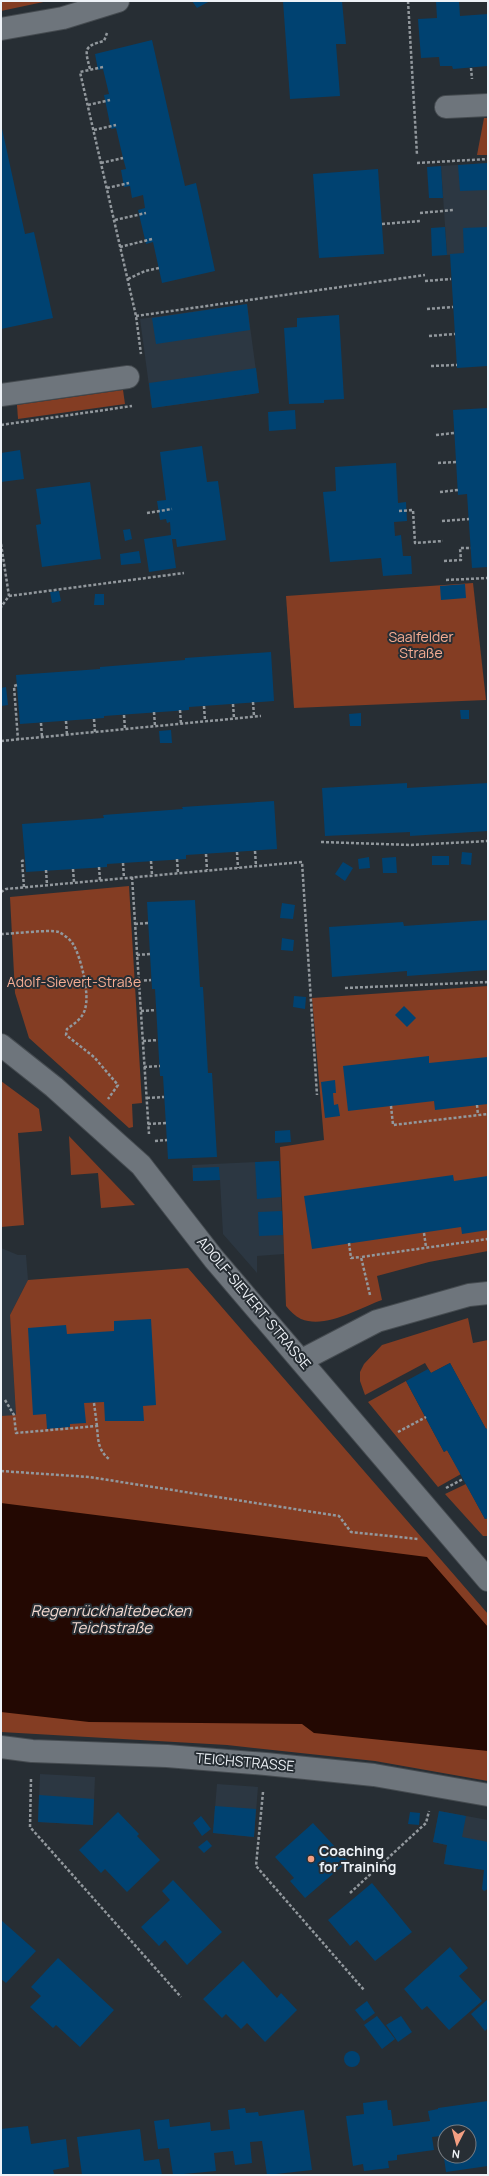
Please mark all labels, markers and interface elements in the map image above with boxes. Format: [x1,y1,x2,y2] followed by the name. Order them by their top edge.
[388,627,454,662] park label: Saalfelder Straße
[7,972,141,991] park label: Adolf-Sievert-Straße
[193,1232,316,1373] street label: ADOLF-SIEVERT-STRASSE
[31,1600,192,1638] water label: Regenrückhaltebecken Teichstraße
[195,1748,295,1775] street label: TEICHSTRASSE
[319,1841,396,1876] place label: Coaching for Training
[306,1854,316,1864] marker: Coaching for Training
[437,2124,477,2164] north arrow
[451,2147,461,2162] text: N

